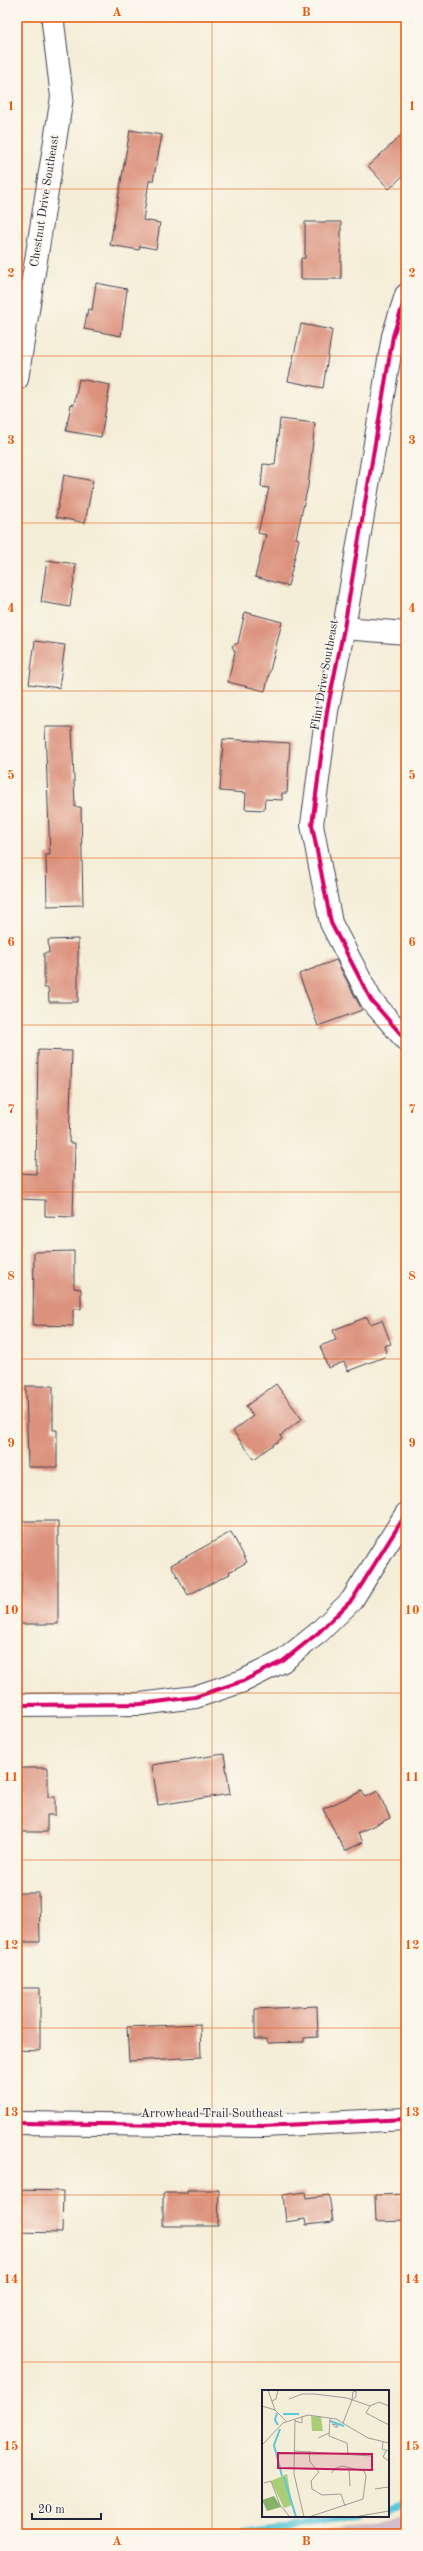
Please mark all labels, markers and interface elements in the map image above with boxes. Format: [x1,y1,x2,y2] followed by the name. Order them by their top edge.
[112,6,122,19] text: A
[301,6,311,19] text: B
[7,100,15,113] text: 1
[408,100,416,113] text: 1
[29,134,61,268] street label: Chestnut Drive Southeast
[7,267,15,280] text: 2
[408,267,416,280] text: 2
[7,434,15,447] text: 3
[408,434,416,447] text: 3
[7,602,15,615] text: 4
[408,602,416,615] text: 4
[309,619,341,731] street label: Flint Drive Southeast
[7,769,15,782] text: 5
[408,769,416,782] text: 5
[7,936,15,949] text: 6
[408,936,416,949] text: 6
[7,1103,15,1116] text: 7
[408,1103,416,1116] text: 7
[7,1270,15,1283] text: 8
[408,1270,416,1283] text: 8
[7,1437,15,1450] text: 9
[408,1437,416,1450] text: 9
[3,1604,19,1617] text: 10
[404,1604,420,1617] text: 10
[3,1771,19,1784] text: 11
[404,1771,420,1784] text: 11
[3,1939,19,1952] text: 12
[404,1939,420,1952] text: 12
[3,2106,19,2119] text: 13
[404,2106,420,2119] text: 13
[141,2108,283,2120] street label: Arrowhead Trail Southeast
[3,2273,19,2286] text: 14
[404,2273,420,2286] text: 14
[262,2390,389,2517] inset map
[3,2440,19,2453] text: 15
[404,2440,420,2453] text: 15
[32,2495,101,2521] scale bar
[38,2504,65,2516] text: 20 m
[112,2535,122,2548] text: A
[301,2535,311,2548] text: B

